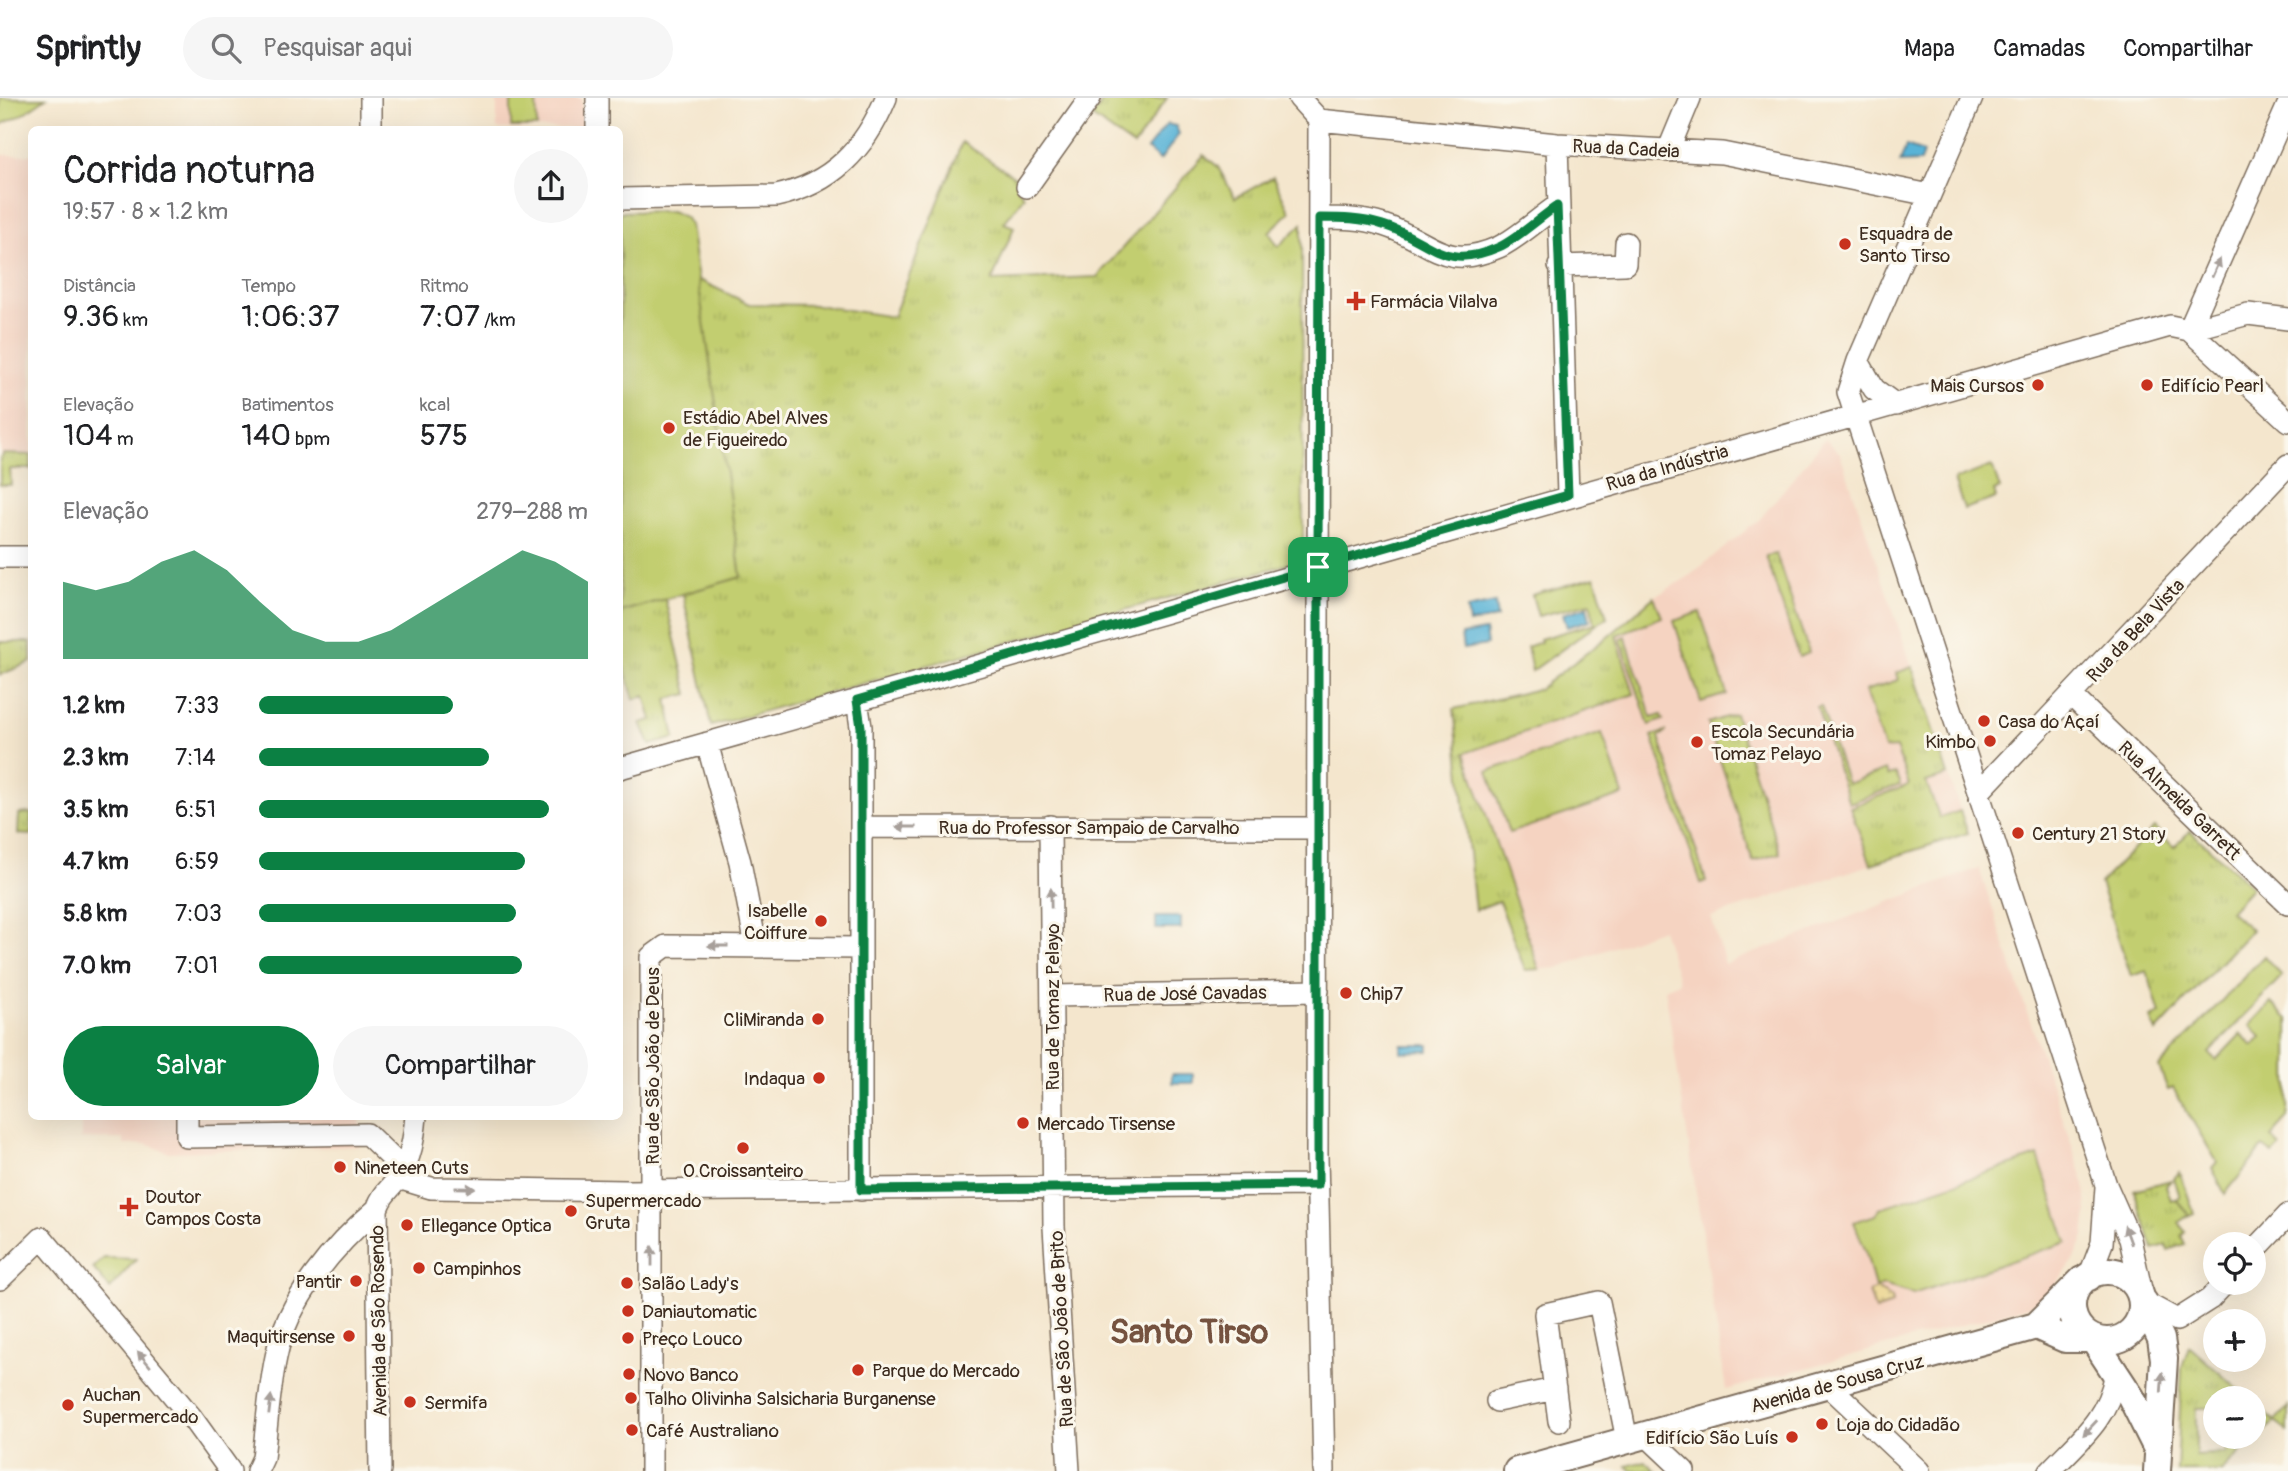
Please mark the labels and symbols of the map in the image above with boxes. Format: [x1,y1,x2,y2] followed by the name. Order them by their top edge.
[1572,134,1680,164] street label: Rua da Cadeia
[1859,222,1953,268] place label: Esquadra de Santo Tirso
[1837,236,1853,252] marker: Esquadra de Santo Tirso
[2210,258,2222,278] one-way arrow
[1370,290,1498,314] place label: Farmácia Vilalva
[1348,293,1364,309] marker: Farmácia Vilalva
[1930,374,2025,398] place label: Mais Cursos
[2161,374,2264,398] place label: Edifício Pearl
[2030,377,2046,393] marker: Mais Cursos
[2139,377,2155,393] marker: Edifício Pearl
[683,406,828,452] place label: Estádio Abel Alves de Figueiredo
[661,420,677,436] marker: Estádio Abel Alves de Figueiredo
[1603,439,1731,497] street label: Rua da Indústria
[1288,537,1348,597] pin
[2082,574,2190,688] street label: Rua da Bela Vista
[1998,710,2100,734] place label: Casa do Açaí
[1976,713,1992,729] marker: Casa do Açaí
[1711,720,1854,766] place label: Escola Secundária Tomaz Pelayo
[1925,730,1976,754] place label: Kimbo
[1982,733,1998,749] marker: Kimbo
[1689,734,1705,750] marker: Escola Secundária Tomaz Pelayo
[2113,736,2246,866] street label: Rua Almeida Garrett
[938,816,1240,840] street label: Rua do Professor Sampaio de Carvalho
[895,821,917,833] one-way arrow
[2032,822,2166,846] place label: Century 21 Story
[2010,825,2026,841] marker: Century 21 Story
[1045,887,1057,909] one-way arrow
[744,899,808,945] place label: Isabelle Coiffure
[813,913,829,929] marker: Isabelle Coiffure
[1041,923,1065,1091] street label: Rua de Tomaz Pelayo
[707,940,729,952] one-way arrow
[641,967,665,1165] street label: Rua de São João de Deus
[1103,981,1267,1007] street label: Rua de José Cavadas
[1360,982,1403,1006] place label: Chip7
[1338,985,1354,1001] marker: Chip7
[723,1008,804,1032] place label: CliMiranda
[810,1011,826,1027] marker: CliMiranda
[743,1067,805,1091] place label: Indaqua
[811,1070,827,1086] marker: Indaqua
[1037,1112,1176,1136] place label: Mercado Tirsense
[1015,1115,1031,1131] marker: Mercado Tirsense
[735,1140,751,1156] marker: O Croissanteiro
[354,1156,469,1180] place label: Nineteen Cuts
[332,1159,348,1175] marker: Nineteen Cuts
[683,1159,803,1183] place label: O Croissanteiro
[454,1182,476,1194] one-way arrow
[145,1185,261,1231] place label: Doutor Campos Costa
[585,1189,701,1235] place label: Supermercado Gruta
[119,1197,139,1217] marker: Doutor Campos Costa
[563,1203,579,1219] marker: Supermercado Gruta
[421,1214,552,1238] place label: Ellegance Optica
[399,1217,415,1233] marker: Ellegance Optica
[365,1225,393,1417] street label: Avenida de São Rosendo
[2122,1225,2133,1246] one-way arrow
[1045,1230,1079,1428] street label: Rua de São João de Brito
[646,1245,658,1267] one-way arrow
[433,1257,521,1281] place label: Campinhos
[411,1260,427,1276] marker: Campinhos
[296,1270,342,1294] place label: Pantir
[641,1272,739,1296] place label: Salão Lady's
[348,1273,364,1289] marker: Pantir
[619,1275,635,1291] marker: Salão Lady's
[642,1300,758,1324] place label: Daniautomatic
[620,1303,636,1319] marker: Daniautomatic
[1110,1312,1269,1353] district label: Santo Tirso
[227,1325,336,1349] place label: Maquitirsense
[642,1327,742,1351] place label: Preço Louco
[341,1328,357,1344] marker: Maquitirsense
[620,1330,636,1346] marker: Preço Louco
[1748,1349,1927,1419] street label: Avenida de Sousa Cruz
[136,1351,151,1369] one-way arrow
[872,1359,1020,1383] place label: Parque do Mercado
[850,1362,866,1378] marker: Parque do Mercado
[643,1363,739,1387] place label: Novo Banco
[621,1366,637,1382] marker: Novo Banco
[2157,1371,2168,1393] one-way arrow
[82,1383,198,1429] place label: Auchan Supermercado
[645,1387,936,1411] place label: Talho Olivinha Salsicharia Burganense
[623,1390,639,1406] marker: Talho Olivinha Salsicharia Burganense
[424,1391,487,1415] place label: Sermifa
[264,1393,275,1415] one-way arrow
[402,1394,418,1410] marker: Sermifa
[60,1397,76,1413] marker: Auchan Supermercado
[1836,1413,1960,1437] place label: Loja do Cidadão
[1814,1416,1830,1432] marker: Loja do Cidadão
[646,1419,779,1443] place label: Café Australiano
[2083,1419,2099,1436] one-way arrow
[624,1422,640,1438] marker: Café Australiano
[1646,1426,1779,1450] place label: Edifício São Luís
[1784,1429,1800,1445] marker: Edifício São Luís

